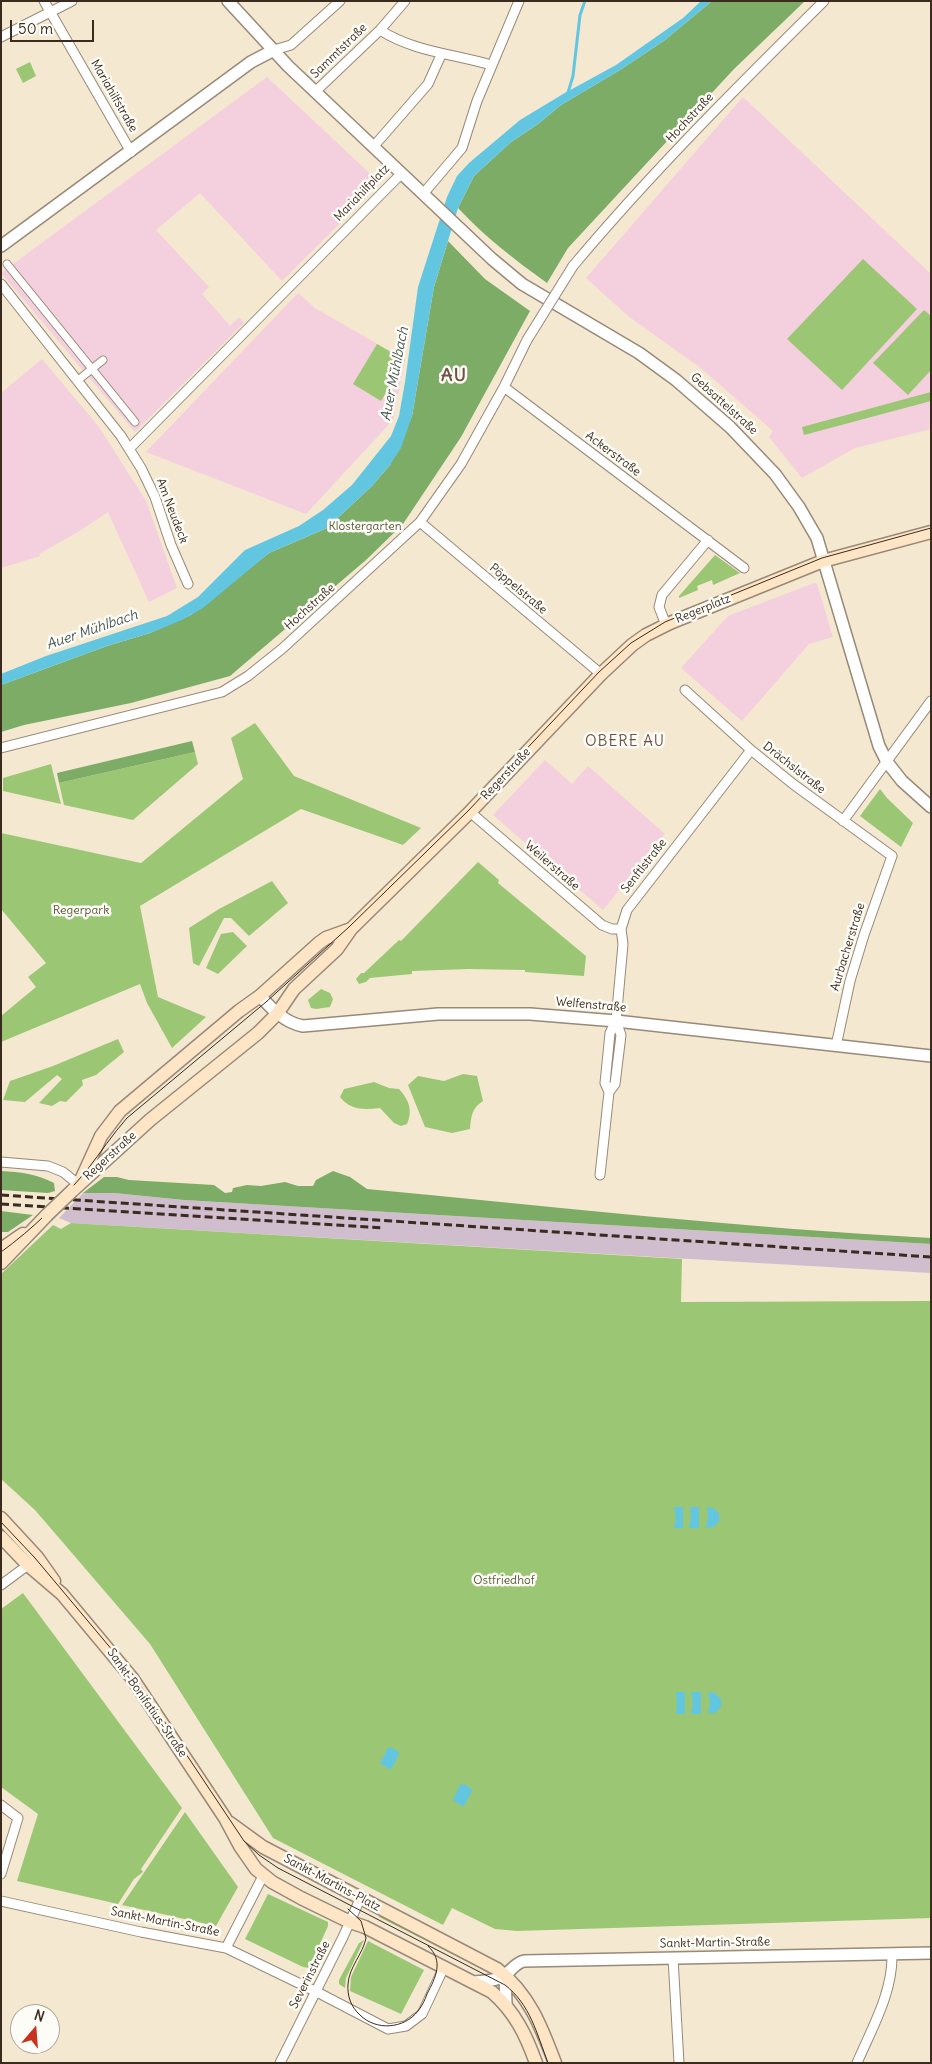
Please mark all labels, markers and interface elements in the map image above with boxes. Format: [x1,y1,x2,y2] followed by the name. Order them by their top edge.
[12,10,96,42] scale bar
[18,19,53,38] text: 50 m
[308,21,370,81] street label: Sammtstraße
[87,57,141,135] street label: Mariahilfstraße
[663,90,717,146] street label: Hochstraße
[331,162,393,224] street label: Mariahilfplatz
[378,326,412,422] water label: Auer Mühlbach
[441,365,467,387] district label: AU
[687,370,761,438] street label: Gebsattelstraße
[583,429,643,479] street label: Ackerstraße
[153,476,191,546] street label: Am Neudeck
[328,520,402,534] park label: Klostergarten
[486,561,550,617] street label: Pöppelstraße
[282,581,338,633] street label: Hochstraße
[673,591,733,627] street label: Regerplatz
[44,607,140,653] water label: Auer Mühlbach
[584,733,666,751] district label: OBERE AU
[760,739,828,797] street label: Drächslstraße
[478,745,534,803] street label: Regerstraße
[618,836,670,896] street label: Senftlstraße
[522,838,582,894] street label: Weilerstraße
[828,901,868,993] street label: Aurbacherstraße
[53,904,109,918] park label: Regerpark
[555,995,627,1015] street label: Welfenstraße
[81,1129,139,1183] street label: Regerstraße
[473,1574,535,1588] park label: Ostfriedhof
[104,1646,190,1760] street label: Sankt-Bonifatius-Straße
[281,1851,383,1915] street label: Sankt-Martins-Platz
[109,1904,221,1940] street label: Sankt-Martin-Straße
[660,1935,770,1951] street label: Sankt-Martin-Straße
[287,1939,333,2011] street label: Severinstraße
[10,2004,60,2054] north arrow
[32,2006,47,2026] text: N

